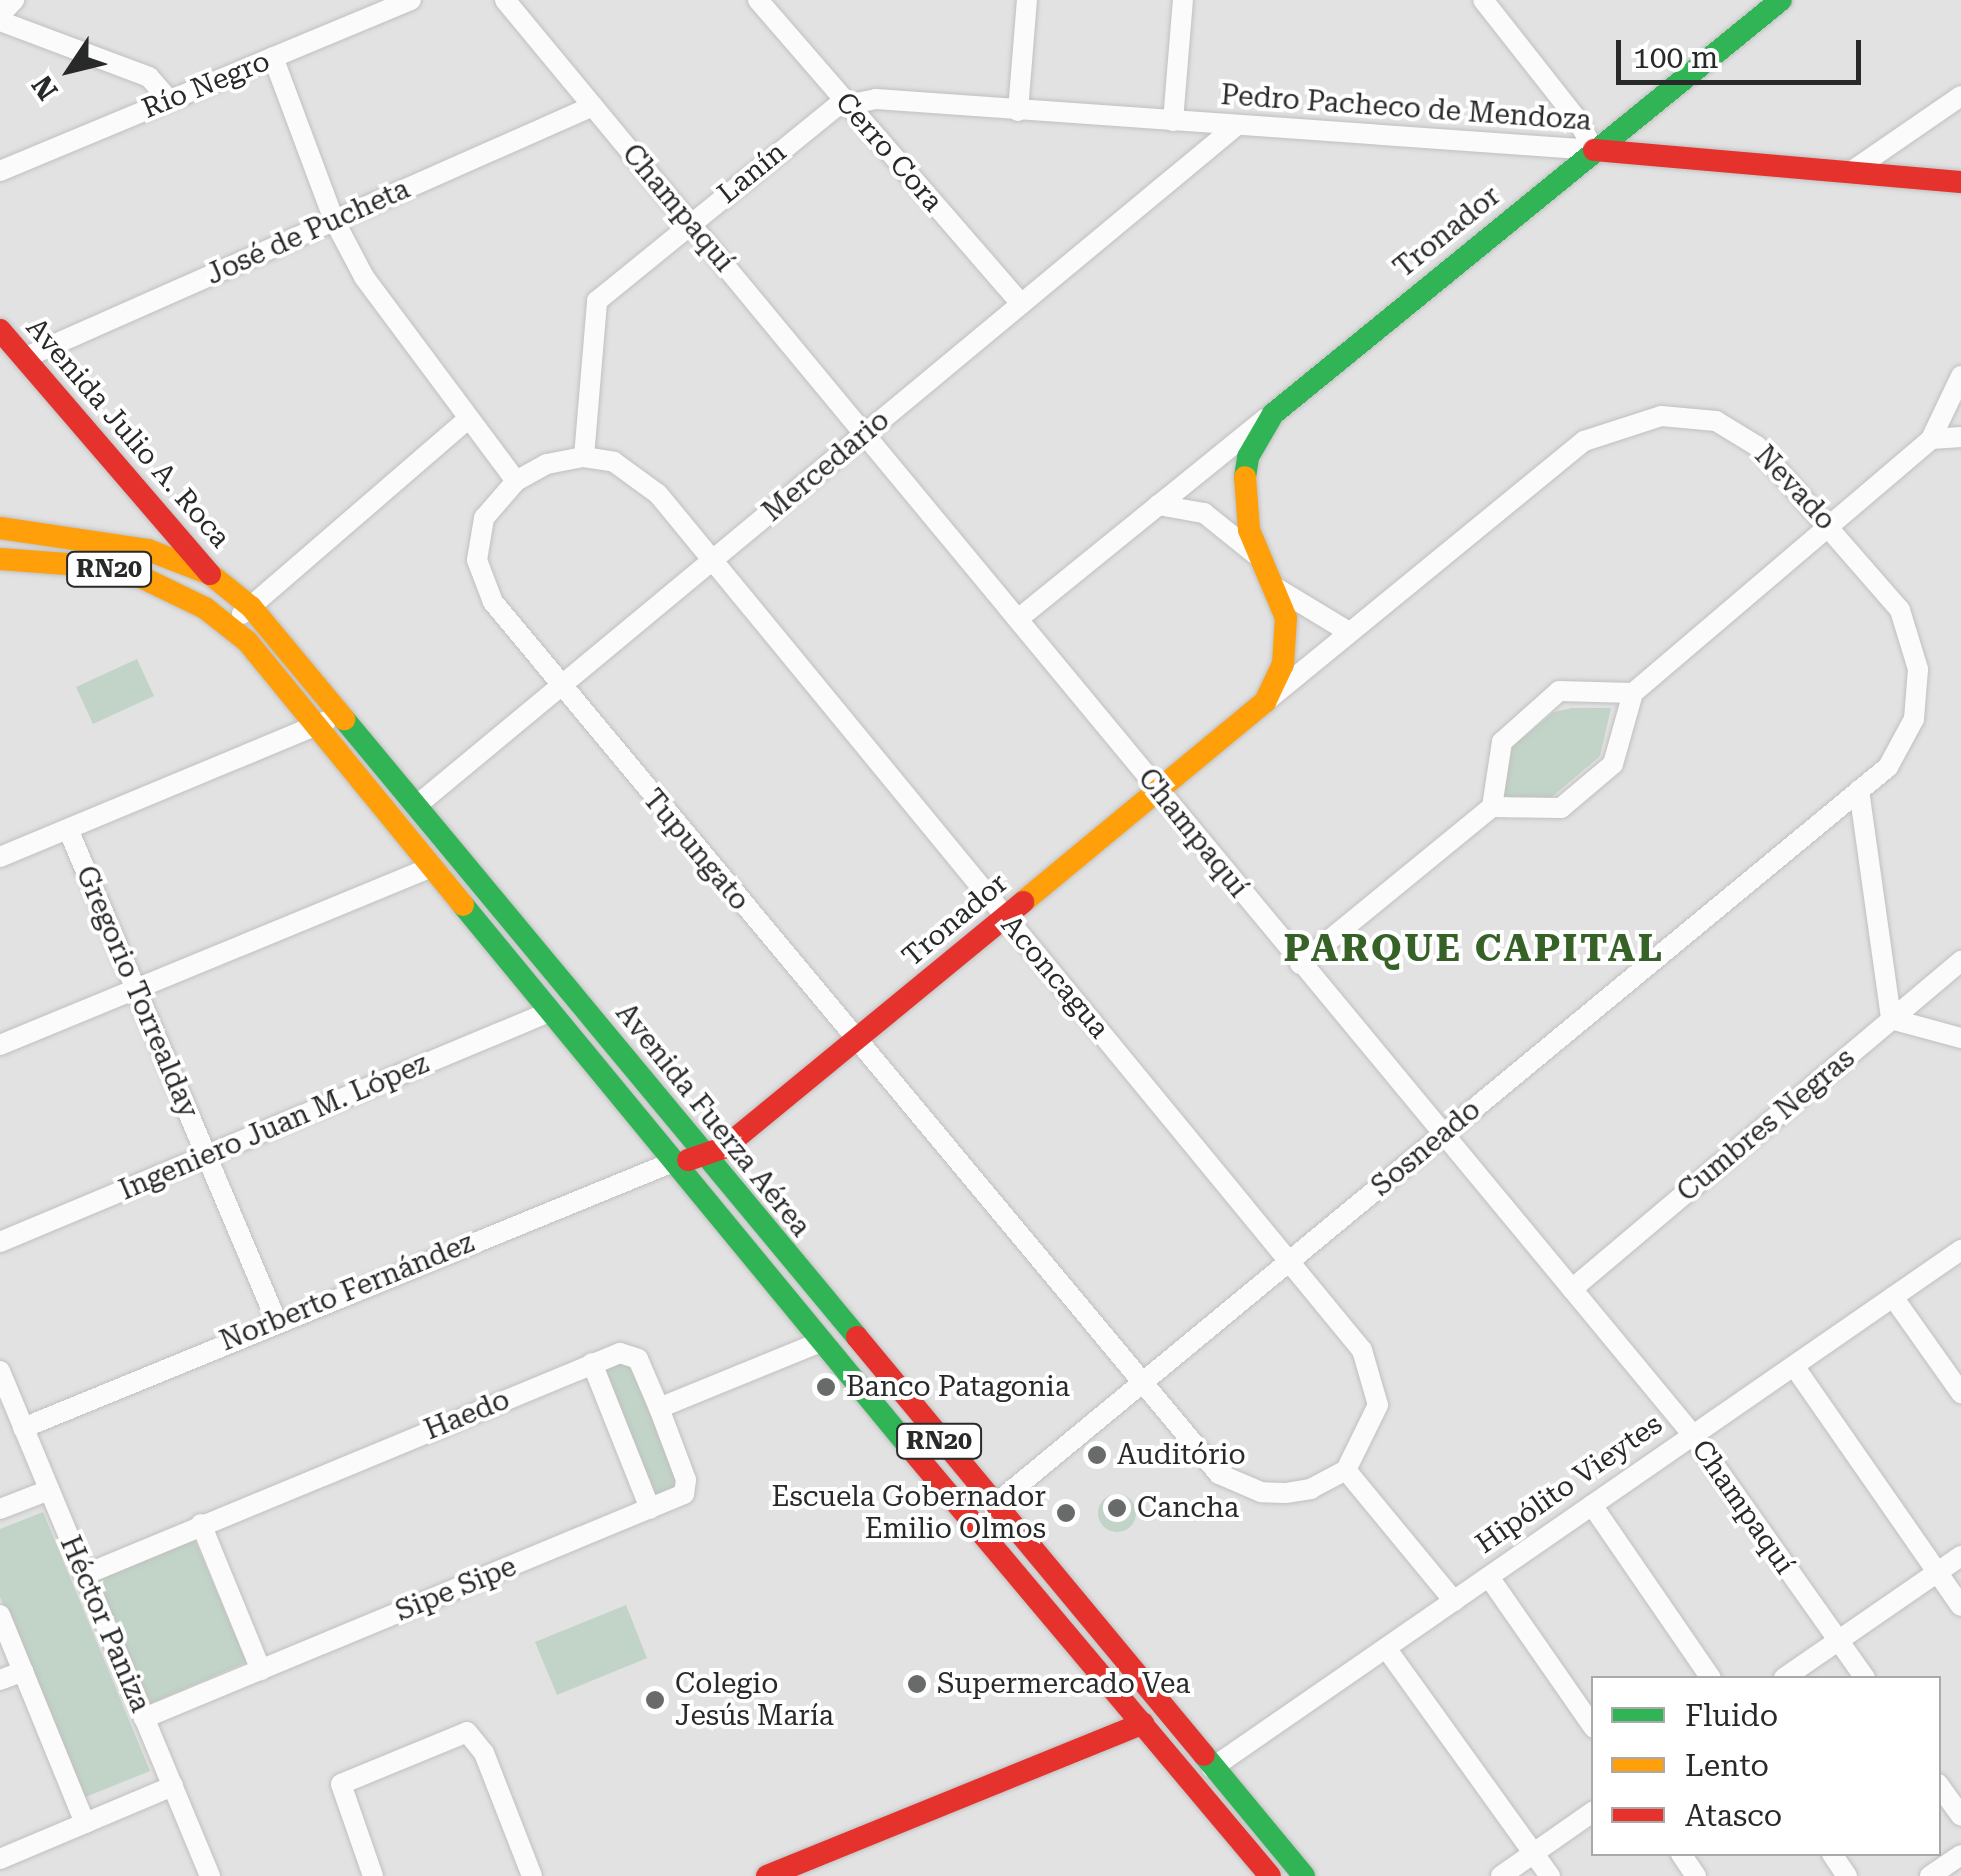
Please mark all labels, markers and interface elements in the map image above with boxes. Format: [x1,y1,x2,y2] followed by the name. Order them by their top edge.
[20,20,120,120] north arrow
[1621,20,1866,82] scale bar
[1633,40,1718,75] text: 100 m
[137,44,275,126] street label: Río Negro
[25,69,65,106] text: N
[1220,78,1592,138] street label: Pedro Pacheco de Mendoza
[828,86,950,218] street label: Cerro Cora
[711,135,793,211] street label: Lanín
[615,137,741,279] street label: Champaquí
[201,172,415,292] street label: José de Pucheta
[1387,179,1507,285] street label: Tronador
[19,311,237,555] street label: Avenida Julio A. Roca
[756,403,896,529] street label: Mercedario
[1748,439,1842,537] street label: Nevado
[64,549,154,589] road number: RN20
[1131,762,1255,904] street label: Champaquí
[636,783,756,917] street label: Tupungato
[69,861,205,1123] street label: Gregorio Torrealday
[896,866,1014,974] street label: Tronador
[994,909,1116,1045] street label: Aconcagua
[1284,926,1664,972] district label: PARQUE CAPITAL
[609,997,817,1243] street label: Avenida Fuerza Aérea
[1671,1041,1861,1209] street label: Cumbres Negras
[114,1047,434,1207] street label: Ingeniero Juan M. López
[1365,1093,1487,1203] street label: Sosneado
[215,1226,479,1358] street label: Norberto Fernández
[846,1370,1070,1404] place label: Banco Patagonia
[815,1376,837,1398] marker: Banco Patagonia
[420,1383,514,1447] street label: Haedo
[1469,1407,1669,1561] street label: Hipólito Vieytes
[894,1421,984,1461] road number: RN20
[1684,1433,1802,1581] street label: Champaquí
[1117,1438,1246,1472] place label: Auditório
[1086,1444,1108,1466] marker: Auditório
[771,1480,1046,1546] place label: Escuela Gobernador Emilio Olmos
[1137,1491,1239,1525] place label: Cancha
[1106,1497,1128,1519] marker: Cancha
[1055,1502,1077,1524] marker: Escuela Gobernador Emilio Olmos
[53,1531,157,1717] street label: Héctor Paniza
[391,1550,521,1628] street label: Sipe Sipe
[675,1667,834,1733] place label: Colegio Jesús María
[937,1667,1190,1701] place label: Supermercado Vea
[906,1673,928,1695] marker: Supermercado Vea
[1591,1676,1941,1856] legend
[644,1689,666,1711] marker: Colegio Jesús María
[1685,1698,1778,1733] text: Fluido
[1685,1748,1769,1783] text: Lento
[1685,1798,1782,1833] text: Atasco

